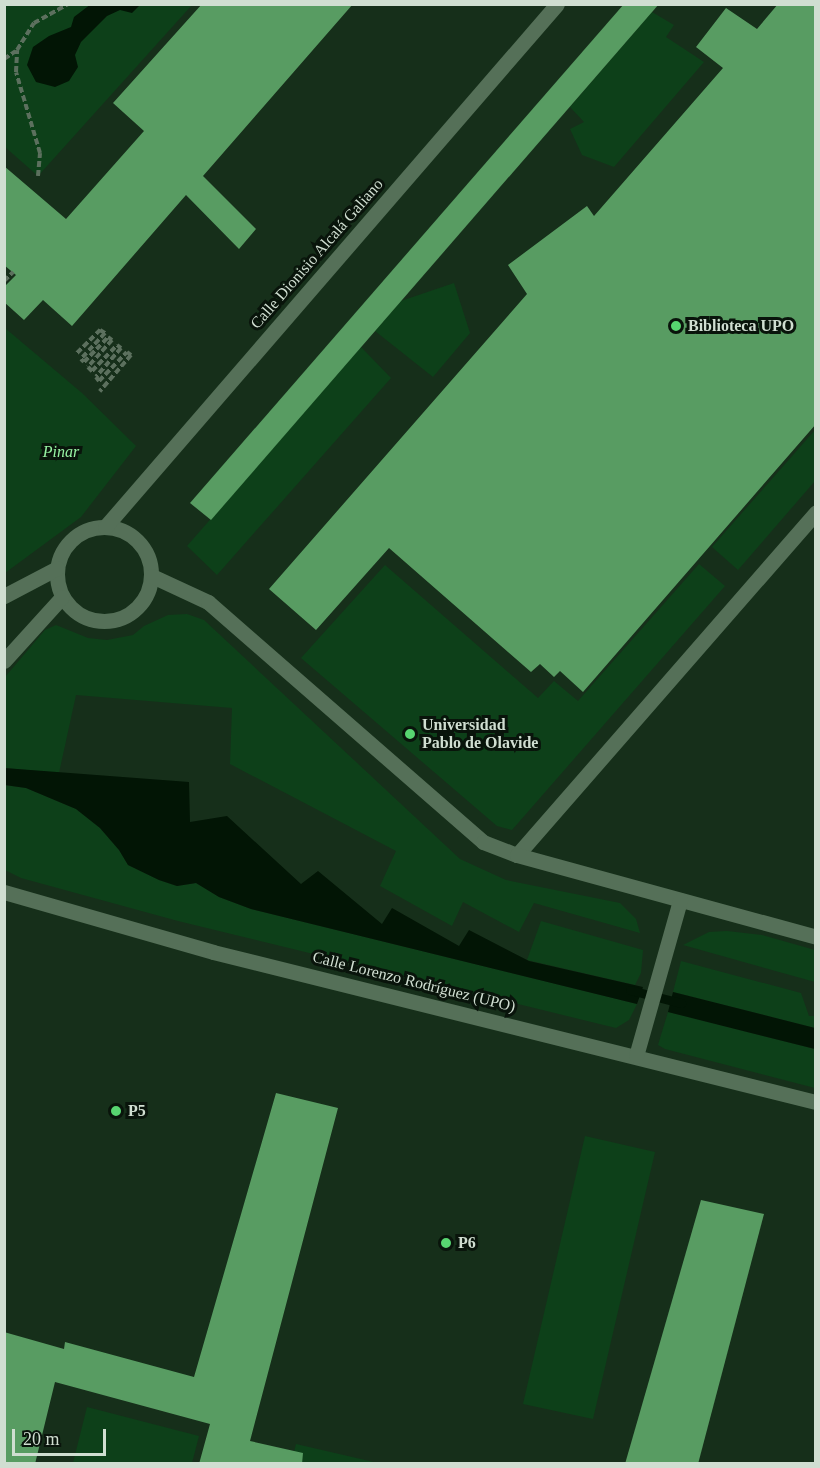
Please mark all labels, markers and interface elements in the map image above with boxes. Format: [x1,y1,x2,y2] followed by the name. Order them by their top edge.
[246,175,388,333] street label: Calle Dionisio Alcalá Galiano
[688,316,794,336] place label: Biblioteca UPO
[669,319,683,333] marker: Biblioteca UPO
[43,442,79,462] park label: Pinar
[422,715,538,753] place label: Universidad Pablo de Olavide
[403,727,417,741] marker: Universidad Pablo de Olavide
[311,947,517,1017] street label: Calle Lorenzo Rodríguez (UPO)
[128,1101,146,1121] place label: P5
[109,1104,123,1118] marker: P5
[458,1233,476,1253] place label: P6
[439,1236,453,1250] marker: P6
[15,1417,110,1455] scale bar
[23,1429,60,1449] text: 20 m

